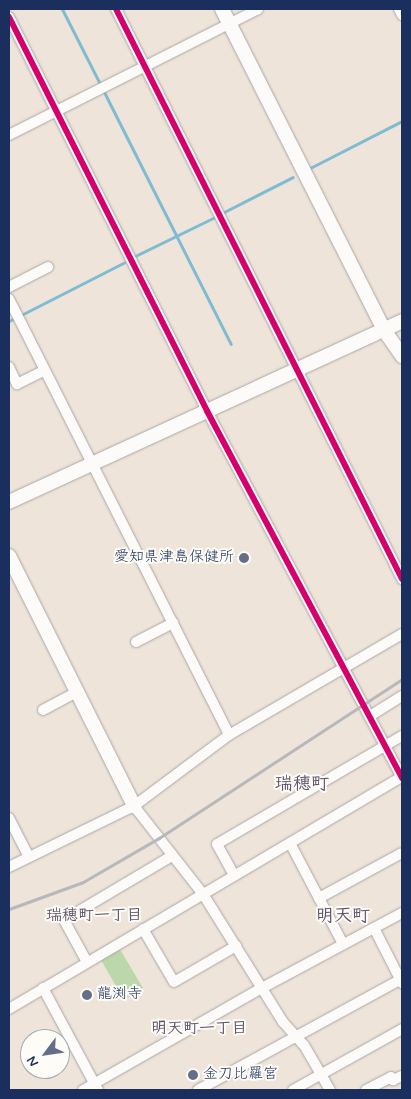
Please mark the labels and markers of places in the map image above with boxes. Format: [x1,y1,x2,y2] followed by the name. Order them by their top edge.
[114,549,234,567] place label: 愛知県津島保健所
[238,552,250,564] marker: 愛知県津島保健所
[97,986,142,1004] place label: 龍渕寺
[81,989,93,1001] marker: 龍渕寺
[203,1066,278,1084] place label: 金刀比羅宮
[187,1069,199,1081] marker: 金刀比羅宮

